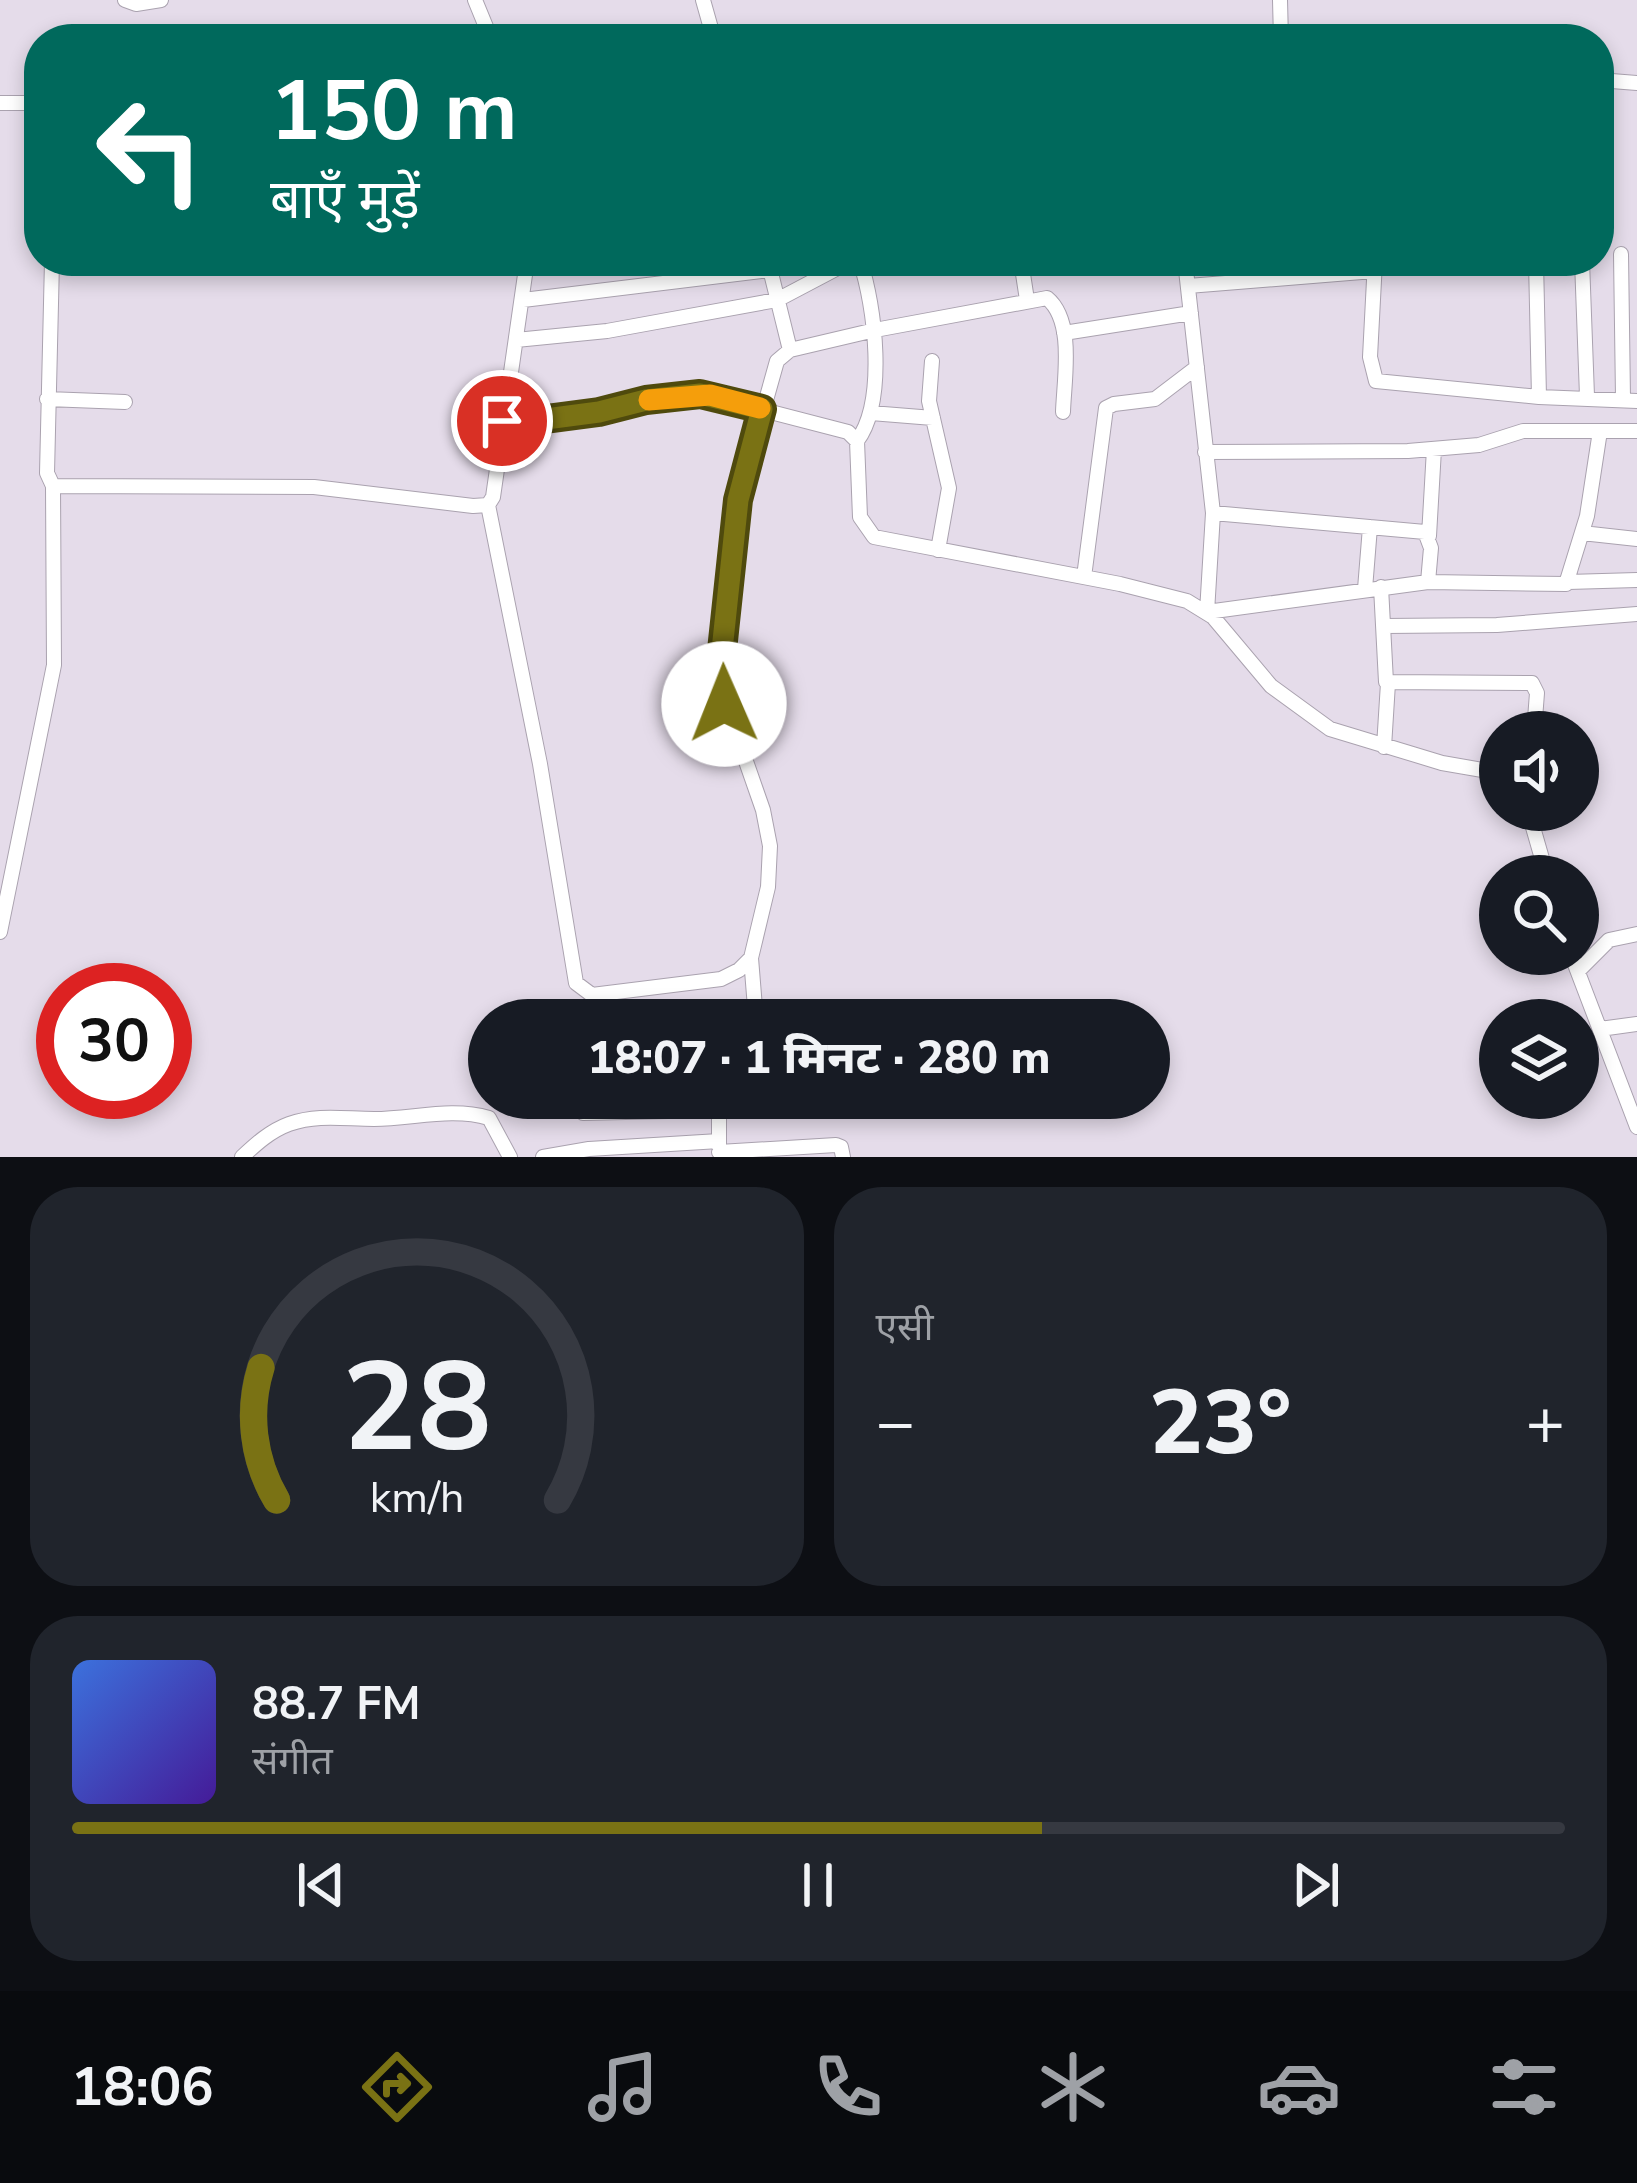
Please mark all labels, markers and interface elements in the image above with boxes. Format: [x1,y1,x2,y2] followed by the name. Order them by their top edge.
[270,54,518,169] text: 150 m
[72,72,228,228] icon: left
[270,163,420,237] text: बाएँ मुड़ें
[451,370,553,472] pin
[469,388,535,454] icon: arrive
[661,641,787,767] position arrow
[1479,711,1599,1119] map controls
[1479,711,1599,831] button: sound
[1479,855,1599,975] button: search
[36,963,192,1119] speed limit sign: 30
[1479,999,1599,1119] button: layers
[587,1028,1051,1089] text: 18:07 · 1 मिनट · 280 m
[876,1301,934,1354] text: एसी
[342,1323,492,1493] text: 28
[1149,1362,1292,1485] text: 23°
[876,1378,915,1468] text: −
[1525,1378,1565,1468] text: +
[369,1468,464,1526] text: km/h
[252,1674,421,1735] text: 88.7 FM
[252,1735,333,1788] text: संगीत
[288,1852,354,1918] icon: previous
[785,1852,851,1918] icon: pause
[1283,1852,1349,1918] icon: next
[355,2045,439,2129] icon: directions
[581,2045,665,2129] icon: music
[806,2045,890,2129] icon: phone
[1031,2045,1115,2129] icon: climate
[1257,2045,1341,2129] icon: car
[1482,2045,1566,2129] icon: filters
[71,2050,214,2124] text: 18:06

